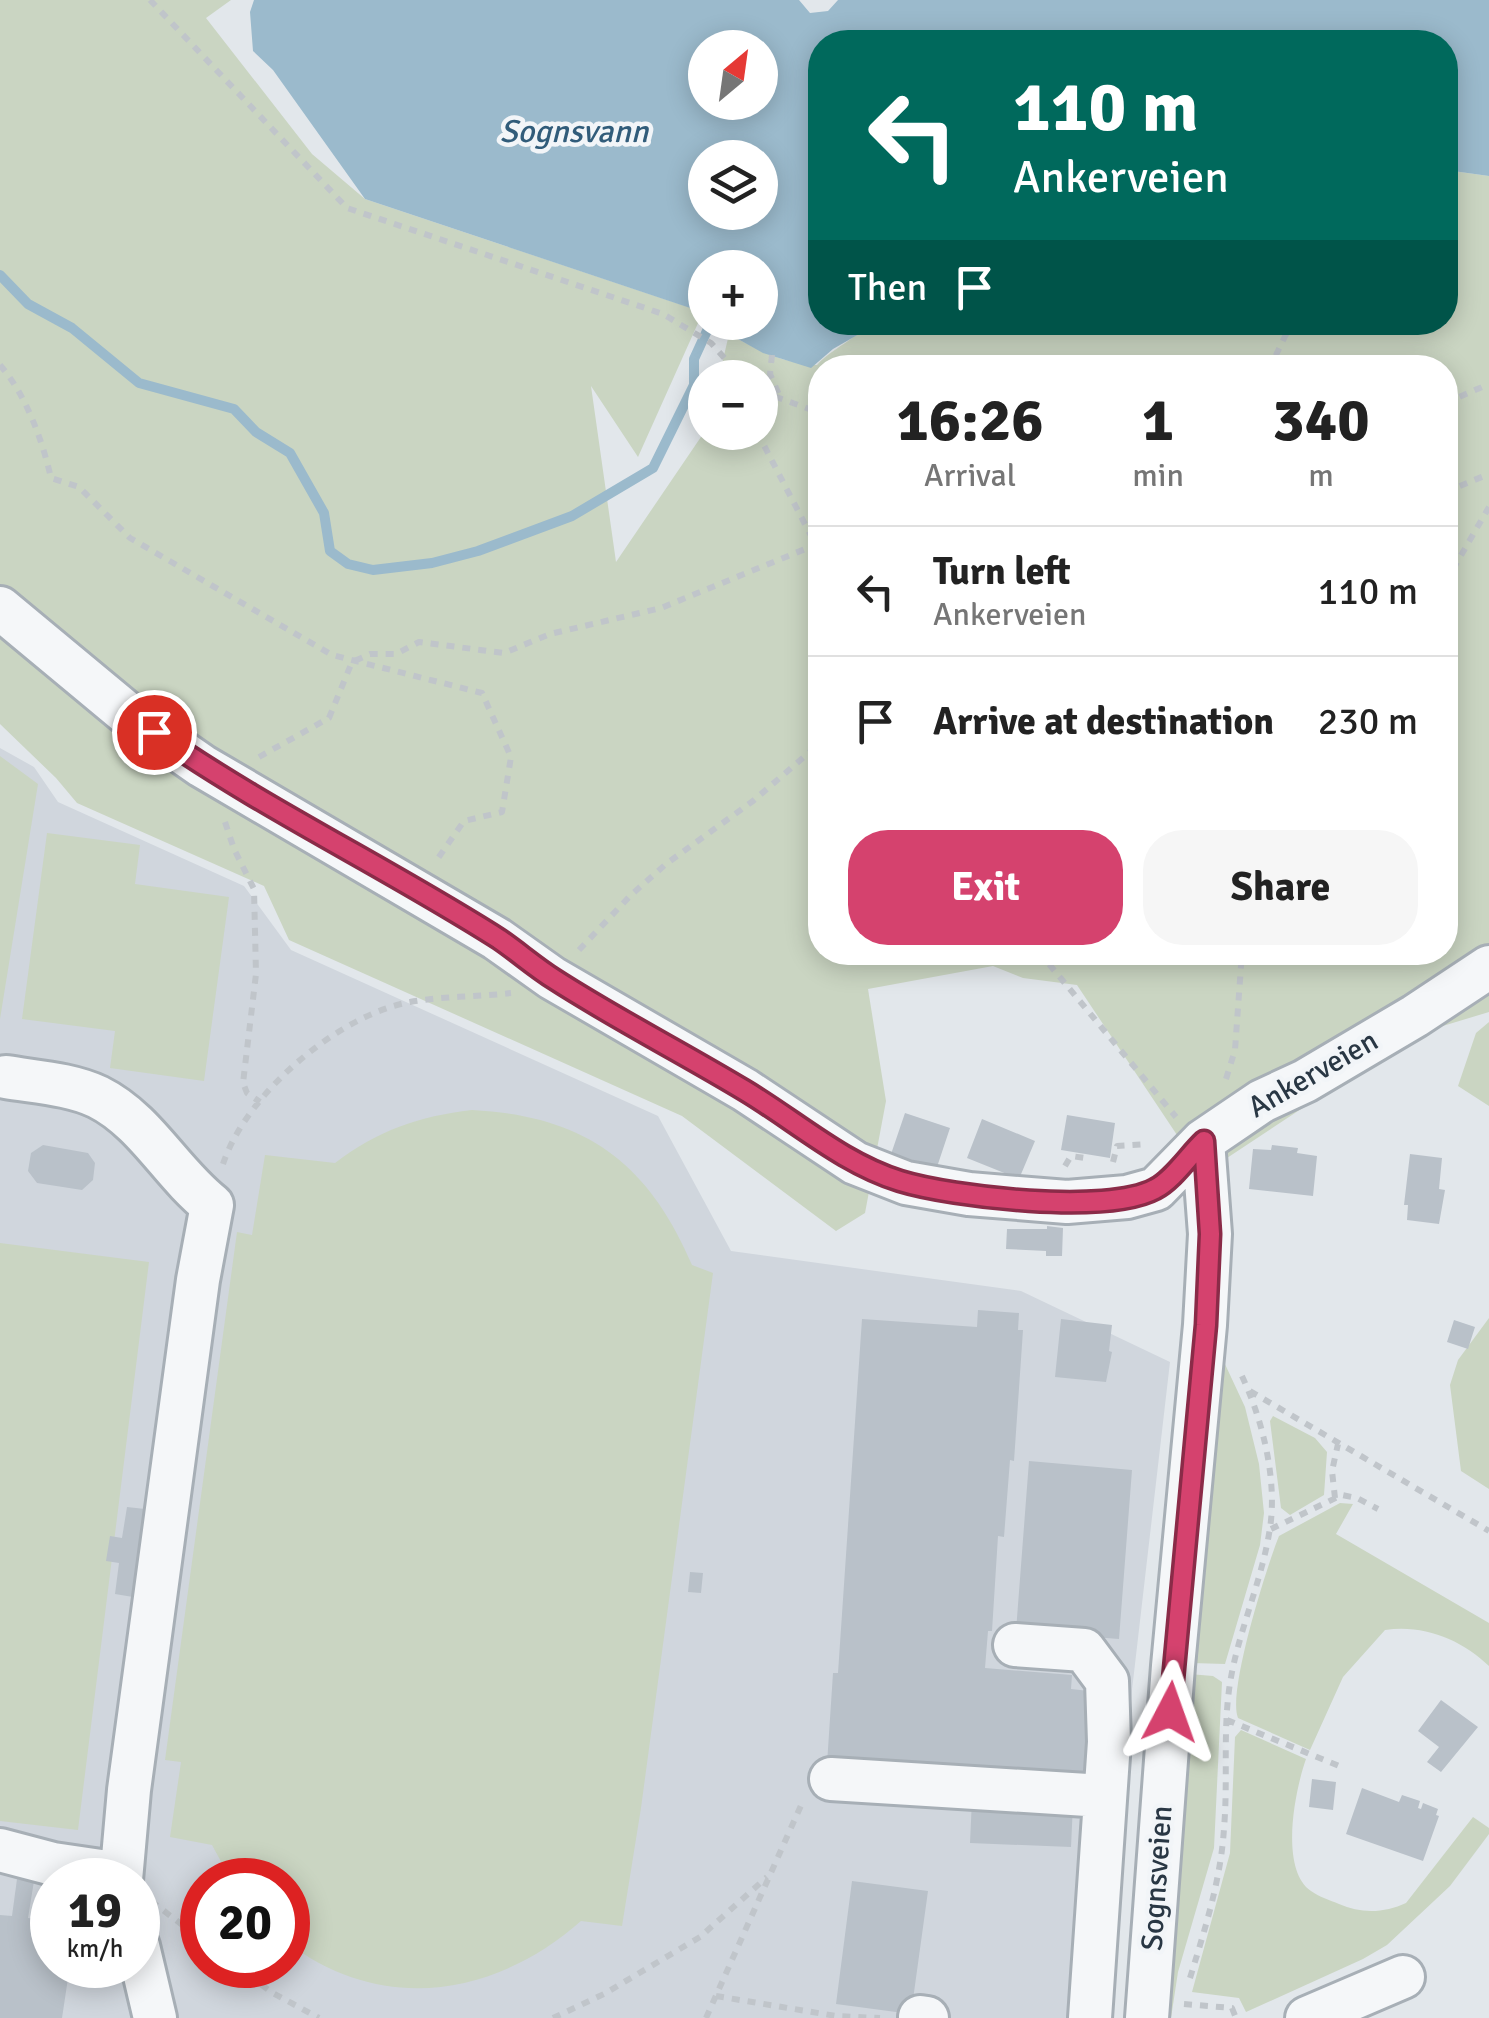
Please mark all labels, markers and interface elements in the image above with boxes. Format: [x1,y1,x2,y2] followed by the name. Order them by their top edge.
[688,30,778,120] north arrow
[688,30,778,450] map controls
[1013,64,1198,150] text: 110 m
[848,70,978,200] icon: left
[500,112,650,151] water label: Sognsvann
[688,140,778,230] button: layers
[1013,150,1229,205] text: Ankerveien
[688,250,778,340] button: +
[947,260,1002,315] icon: arrive
[848,264,927,311] text: Then
[688,360,778,450] button: −
[896,384,1044,458] text: 16:26
[1142,384,1174,458] text: 1
[1272,384,1370,458] text: 340
[924,456,1016,495] text: Arrival
[1132,456,1184,495] text: min
[1308,456,1334,495] text: m
[933,548,1071,595] text: Turn left
[848,564,903,619] icon: left
[1318,568,1418,615] text: 110 m
[933,595,1086,634] text: Ankerveien
[112,690,197,775] pin
[848,694,903,749] icon: arrive
[933,698,1274,745] text: Arrive at destination
[1318,698,1418,745] text: 230 m
[127,705,182,760] icon: arrive
[848,830,1123,945] button: Exit
[1143,830,1418,945] button: Share
[1241,1022,1385,1126] street label: Ankerveien
[1118,1660,1222,1764] position arrow
[1133,1804,1181,1952] street label: Sognsveien
[180,1858,310,1988] speed limit sign: 20
[68,1880,122,1942] text: 19
[67,1933,123,1964] text: km/h

